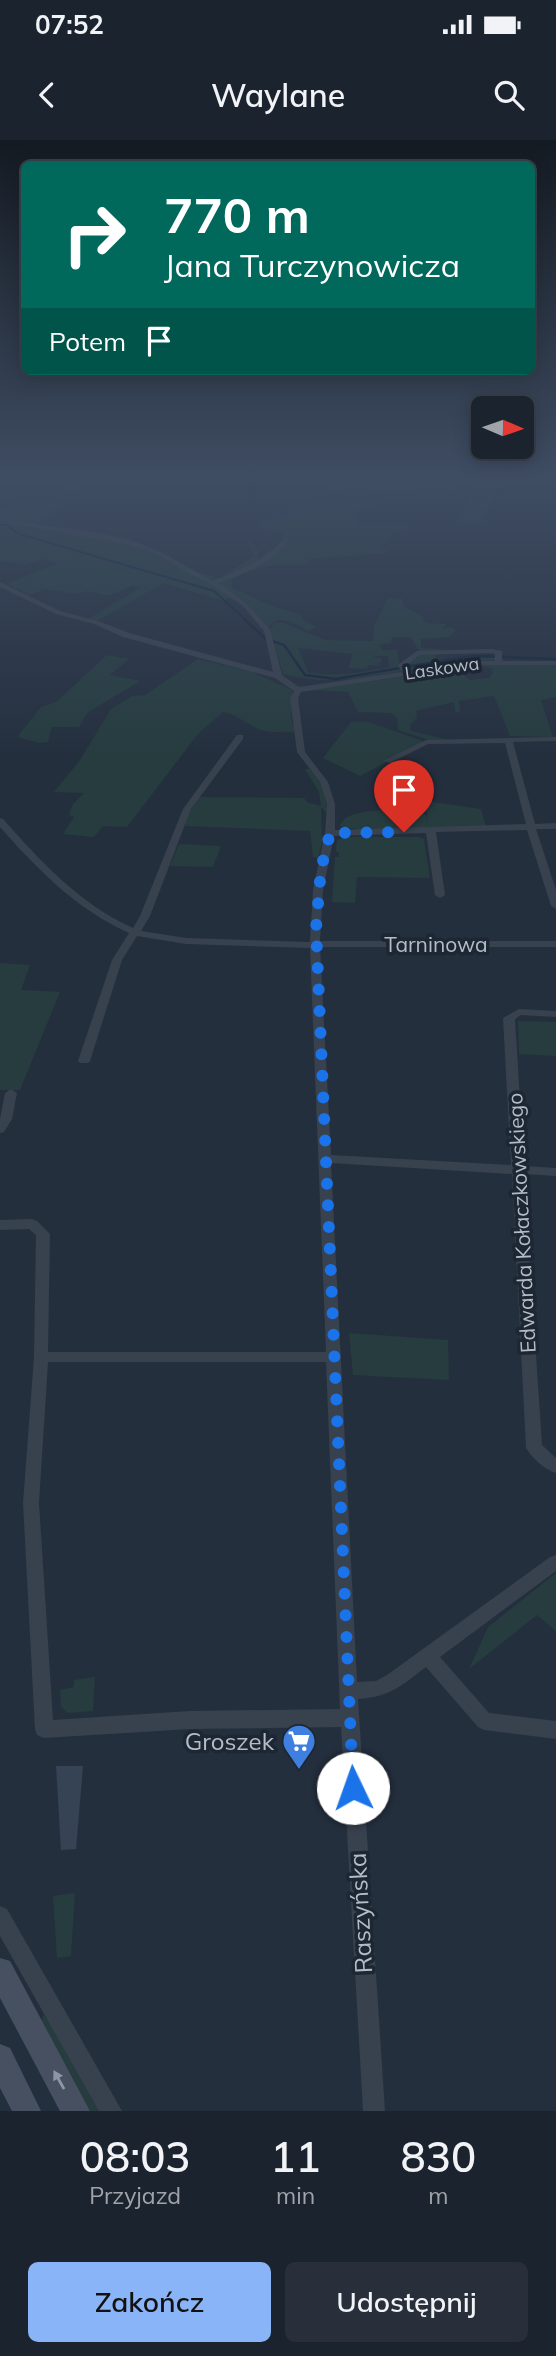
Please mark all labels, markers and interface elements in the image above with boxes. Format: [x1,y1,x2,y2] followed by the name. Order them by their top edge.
[35,8,104,41] text: 07:52
[211,75,345,115] text: Waylane
[28,76,66,114] icon: back
[490,76,528,114] icon: search
[164,184,310,245] text: 770 m
[49,189,140,280] icon: right
[164,245,460,285] text: Jana Turczynowicza
[140,322,178,360] icon: arrive
[49,325,126,358] text: Potem
[471,396,534,458] north arrow
[471,396,534,459] map controls
[403,651,481,685] street label: Laskowa
[374,760,434,832] pin
[385,771,423,809] icon: arrive
[384,931,488,957] street label: Tarninowa
[501,1092,541,1354] street label: Edwarda Kołaczkowskiego
[280,1722,318,1771] supermarket icon: Groszek
[185,1726,275,1756] place label: Groszek
[316,1751,390,1825] position arrow
[342,1852,378,1974] street label: Raszyńska
[53,2070,65,2089] one-way arrow
[80,2130,191,2183] text: 08:03
[270,2130,321,2183] text: 11
[401,2130,476,2183] text: 830
[89,2181,181,2210] text: Przyjazd
[276,2181,315,2210] text: min
[428,2181,448,2210] text: m
[28,2262,271,2342] button: Zakończ
[285,2262,528,2342] button: Udostępnij

